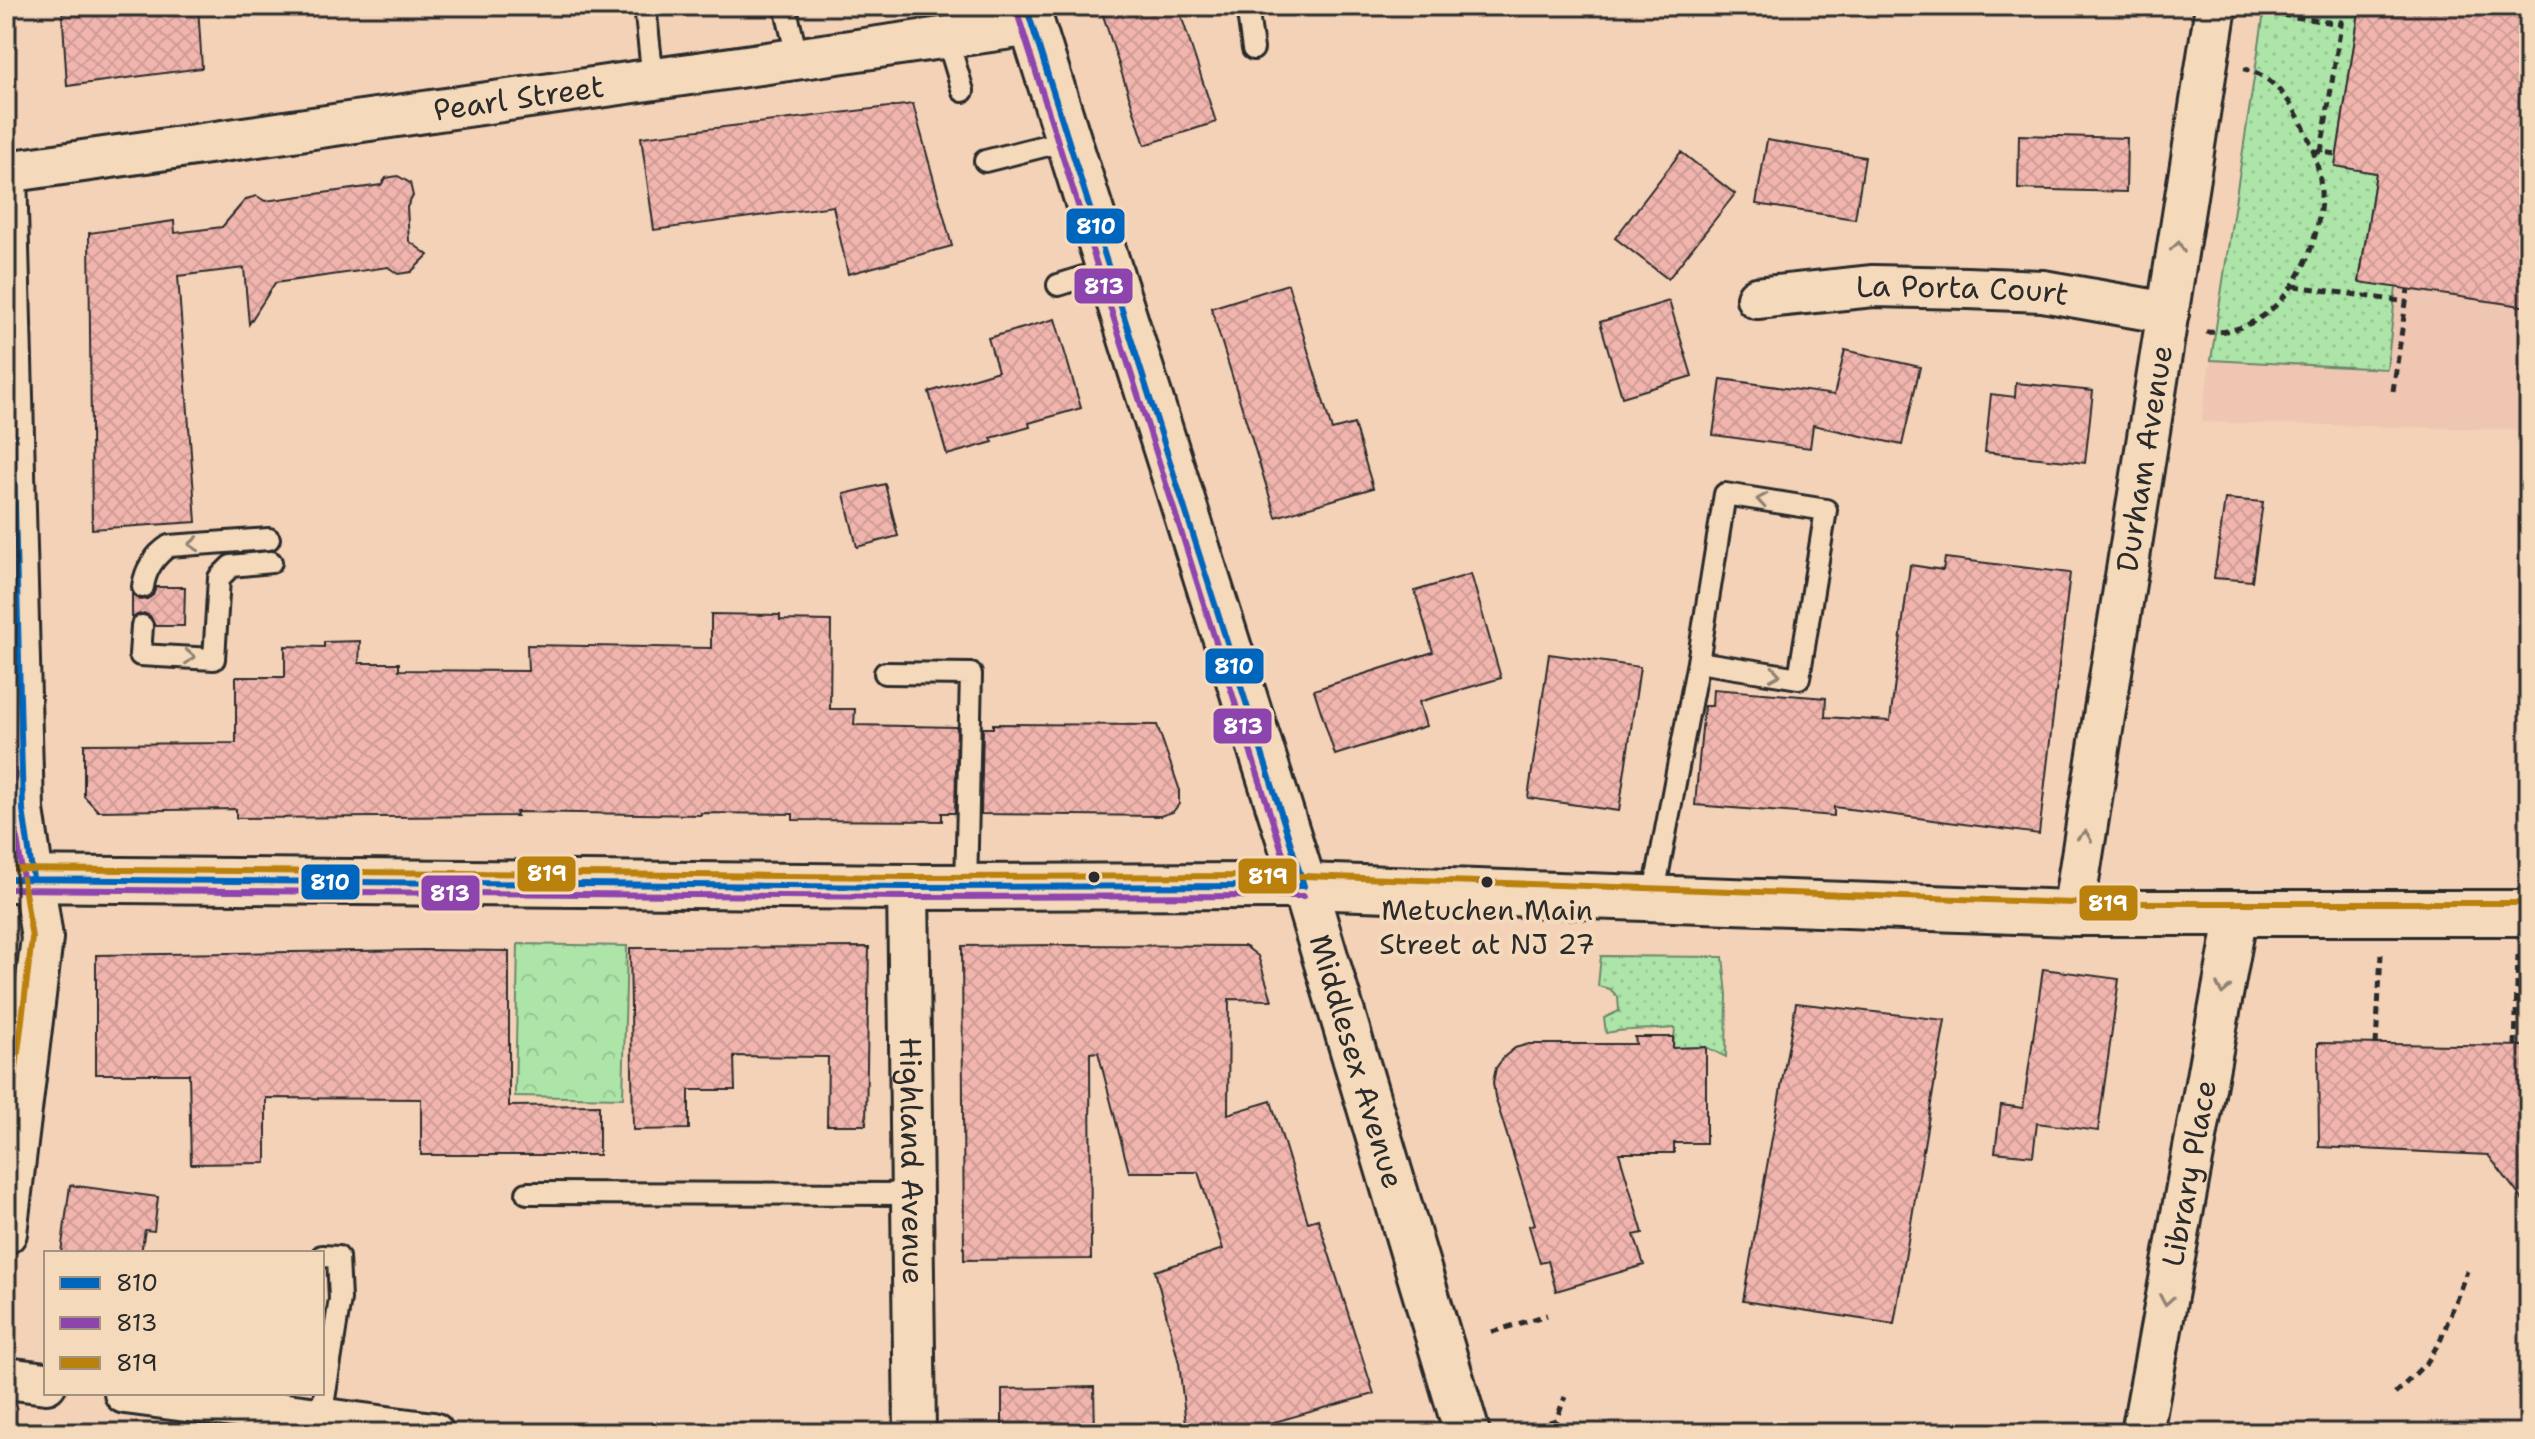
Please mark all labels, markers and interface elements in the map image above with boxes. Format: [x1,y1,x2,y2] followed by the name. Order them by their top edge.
[431,66,607,131] street label: Pearl Street
[1065,207,1126,245] line badge: 810
[1076,212,1116,241] text: 810
[2169,240,2186,254] one-way arrow
[1854,265,2072,315] street label: La Porta Court
[1073,267,1134,305] line badge: 813
[1084,272,1124,301] text: 813
[2106,342,2182,575] street label: Durham Avenue
[1755,492,1769,509] one-way arrow
[187,535,200,552] one-way arrow
[1204,647,1265,685] line badge: 810
[184,649,197,666] one-way arrow
[1214,652,1254,681] text: 810
[1768,665,1781,682] one-way arrow
[1212,707,1273,745] line badge: 813
[1223,712,1263,741] text: 813
[2076,829,2093,843] one-way arrow
[516,855,577,893] line badge: 819
[1237,857,1298,895] line badge: 819
[527,859,567,888] text: 819
[1248,862,1288,891] text: 819
[300,863,361,901] line badge: 810
[310,868,350,897] text: 810
[1086,869,1102,885] unlabelled marker
[420,874,481,912] line badge: 813
[1479,874,1495,890] marker: Metuchen Main Street at NJ 27
[430,879,470,908] text: 813
[2078,884,2139,922] line badge: 819
[2088,889,2128,918] text: 819
[1379,891,1595,963] place label: Metuchen Main Street at NJ 27
[1300,929,1414,1193] street label: Middlesex Avenue
[2216,983,2233,996] one-way arrow
[890,1037,934,1285] street label: Highland Avenue
[2152,1077,2226,1270] street label: Library Place
[44,1251,324,1395] legend
[116,1267,158,1299] text: 810
[2159,1293,2176,1307] one-way arrow
[116,1307,158,1339] text: 813
[116,1347,158,1379] text: 819

